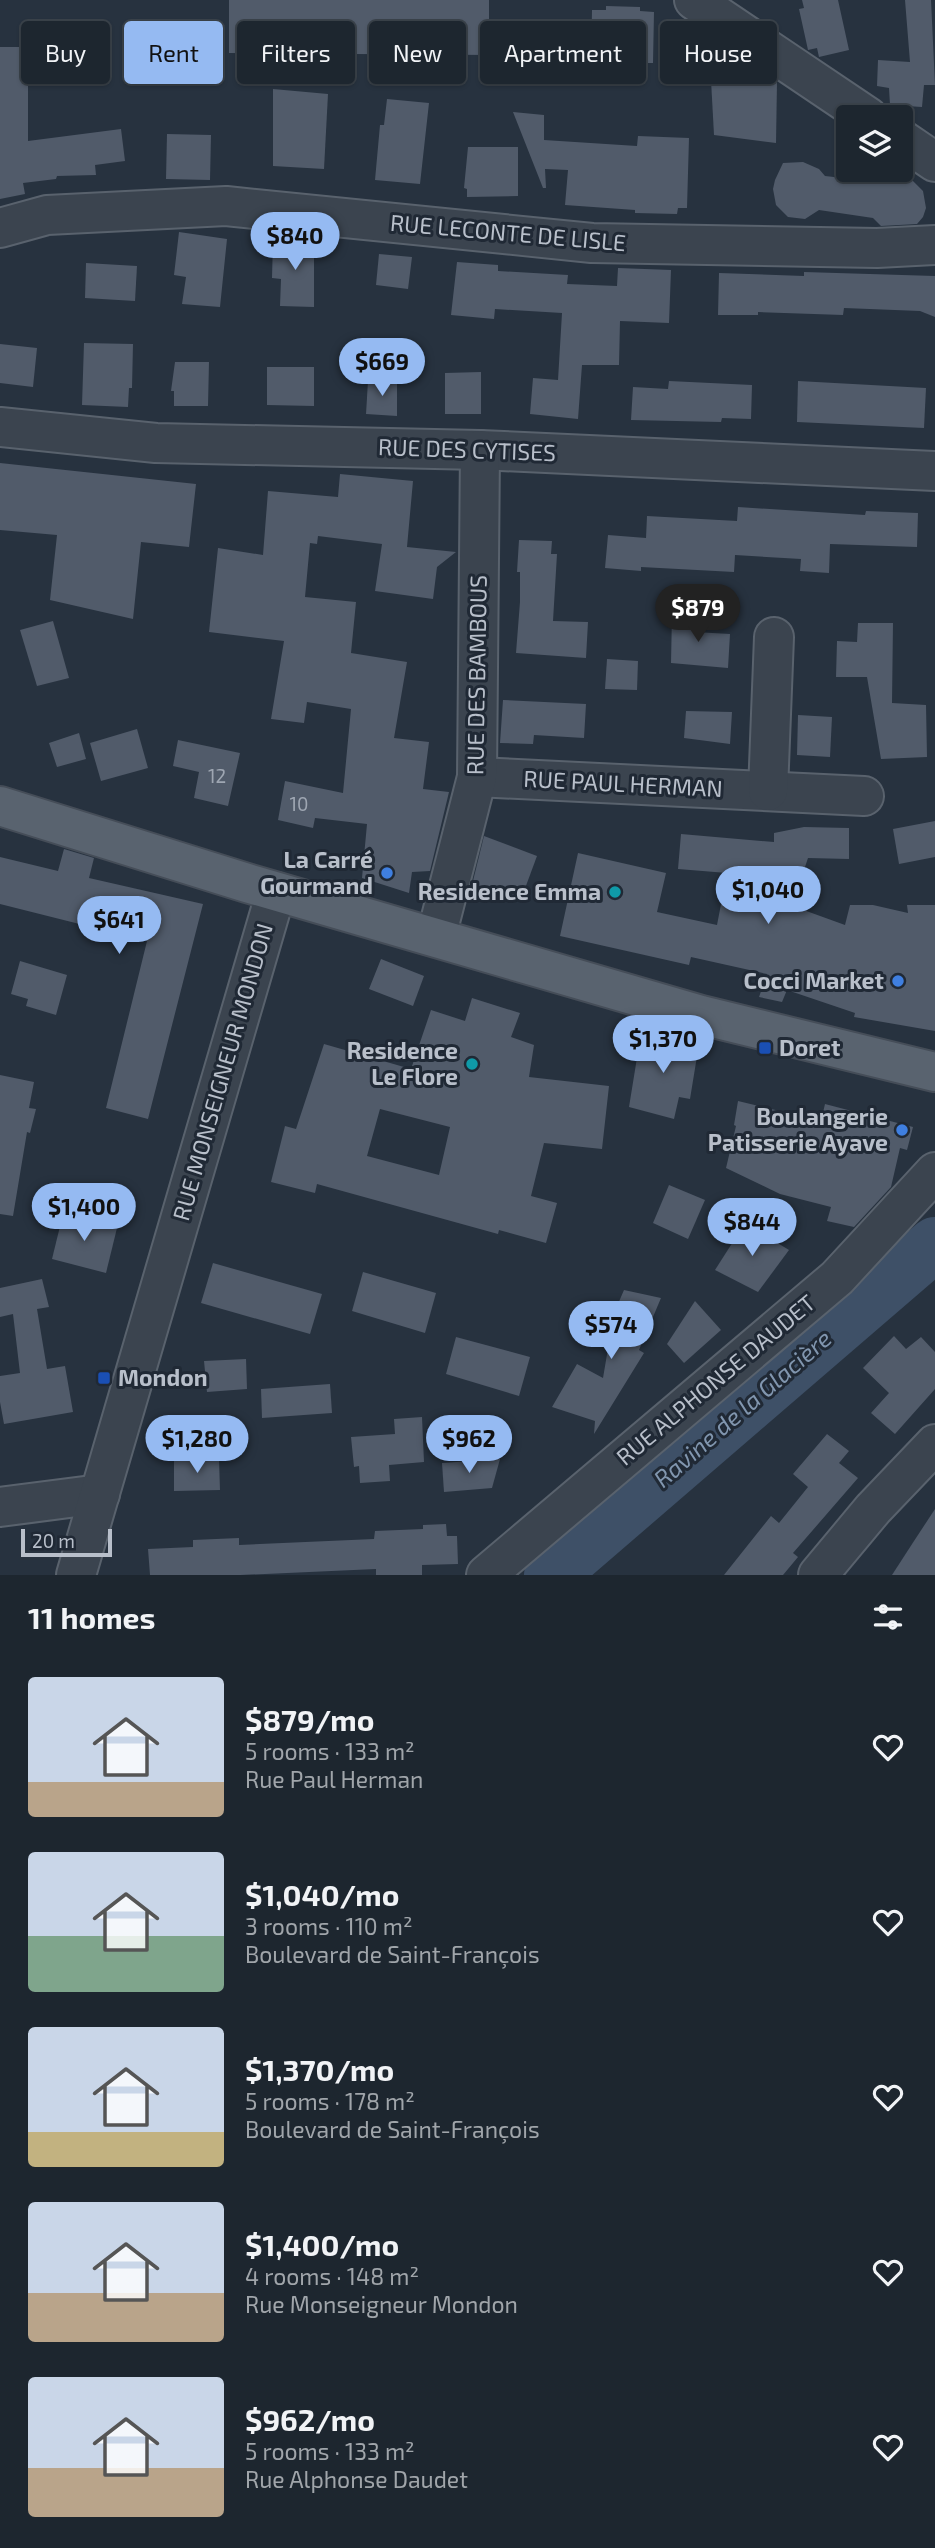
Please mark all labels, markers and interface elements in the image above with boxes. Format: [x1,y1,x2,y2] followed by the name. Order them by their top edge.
[21,21,110,84] chip: Buy
[124,21,223,84] chip: Rent
[237,21,355,84] chip: Filters
[369,21,466,84] chip: New
[480,21,646,84] chip: Apartment
[660,21,777,84] chip: House
[836,105,913,182] map controls
[836,105,913,182] button: layers
[389,208,627,256] street label: RUE LECONTE DE LISLE
[254,212,336,272] pin: $840
[267,221,323,249] text: $840
[341,338,423,398] pin: $669
[355,347,409,375] text: $669
[378,432,556,466] street label: RUE DES CYTISES
[460,575,492,775] street label: RUE DES BAMBOUS
[657,584,739,644] pin: $879
[671,593,725,621] text: $879
[208,764,226,787] house number: 12
[523,764,723,802] street label: RUE PAUL HERMAN
[289,792,309,815] house number: 10
[260,845,373,899] place label: La Carré Gourmand
[379,865,395,881] marker: La Carré Gourmand
[711,866,825,926] pin: $1,040
[732,875,804,903] text: $1,040
[418,877,601,905] place label: Residence Emma
[607,884,623,900] marker: Residence Emma
[78,897,160,956] pin: $641
[93,905,145,933] text: $641
[166,920,278,1224] street label: RUE MONSEIGNEUR MONDON
[744,966,884,994] place label: Cocci Market
[890,973,906,989] marker: Cocci Market
[606,1016,720,1075] pin: $1,370
[629,1024,697,1052] text: $1,370
[779,1033,840,1061] place label: Doret
[347,1036,458,1090] place label: Residence Le Flore
[757,1040,773,1056] marker: Doret
[464,1056,480,1072] marker: Residence Le Flore
[708,1102,888,1156] place label: Boulangerie Patisserie Ayave
[894,1122,910,1138] marker: Boulangerie Patisserie Ayave
[27,1184,141,1243] pin: $1,400
[48,1192,120,1220] text: $1,400
[711,1198,793,1258] pin: $844
[724,1207,780,1235] text: $844
[610,1288,820,1471] street label: RUE ALPHONSE DAUDET
[570,1302,652,1361] pin: $574
[585,1310,637,1338] text: $574
[647,1323,837,1493] water label: Ravine de la Glacière
[118,1363,208,1391] place label: Mondon
[96,1370,112,1386] marker: Mondon
[140,1416,254,1475] pin: $1,280
[428,1416,510,1475] pin: $962
[161,1424,233,1452] text: $1,280
[442,1424,496,1452] text: $962
[21,1526,112,1558] scale bar
[32,1529,75,1552] text: 20 m
[869,1598,907,1636] icon: filters
[28,1599,155,1635] text: 11 homes
[245,1701,374,1737] text: $879/mo
[84,1705,168,1789] icon: home
[869,1728,907,1766] icon: heart
[245,1737,415,1765] text: 5 rooms · 133 m²
[245,1765,423,1793] text: Rue Paul Herman
[245,1876,399,1912] text: $1,040/mo
[84,1880,168,1964] icon: home
[869,1903,907,1941] icon: heart
[245,1912,412,1940] text: 3 rooms · 110 m²
[245,1940,540,1968] text: Boulevard de Saint-François
[245,2051,394,2087] text: $1,370/mo
[84,2055,168,2139] icon: home
[869,2078,907,2116] icon: heart
[245,2087,415,2115] text: 5 rooms · 178 m²
[245,2115,540,2143] text: Boulevard de Saint-François
[245,2226,399,2262] text: $1,400/mo
[84,2230,168,2314] icon: home
[869,2253,907,2291] icon: heart
[245,2262,419,2290] text: 4 rooms · 148 m²
[245,2290,518,2318] text: Rue Monseigneur Mondon
[245,2401,375,2437] text: $962/mo
[84,2405,168,2489] icon: home
[869,2428,907,2466] icon: heart
[245,2437,415,2465] text: 5 rooms · 133 m²
[245,2465,468,2493] text: Rue Alphonse Daudet

